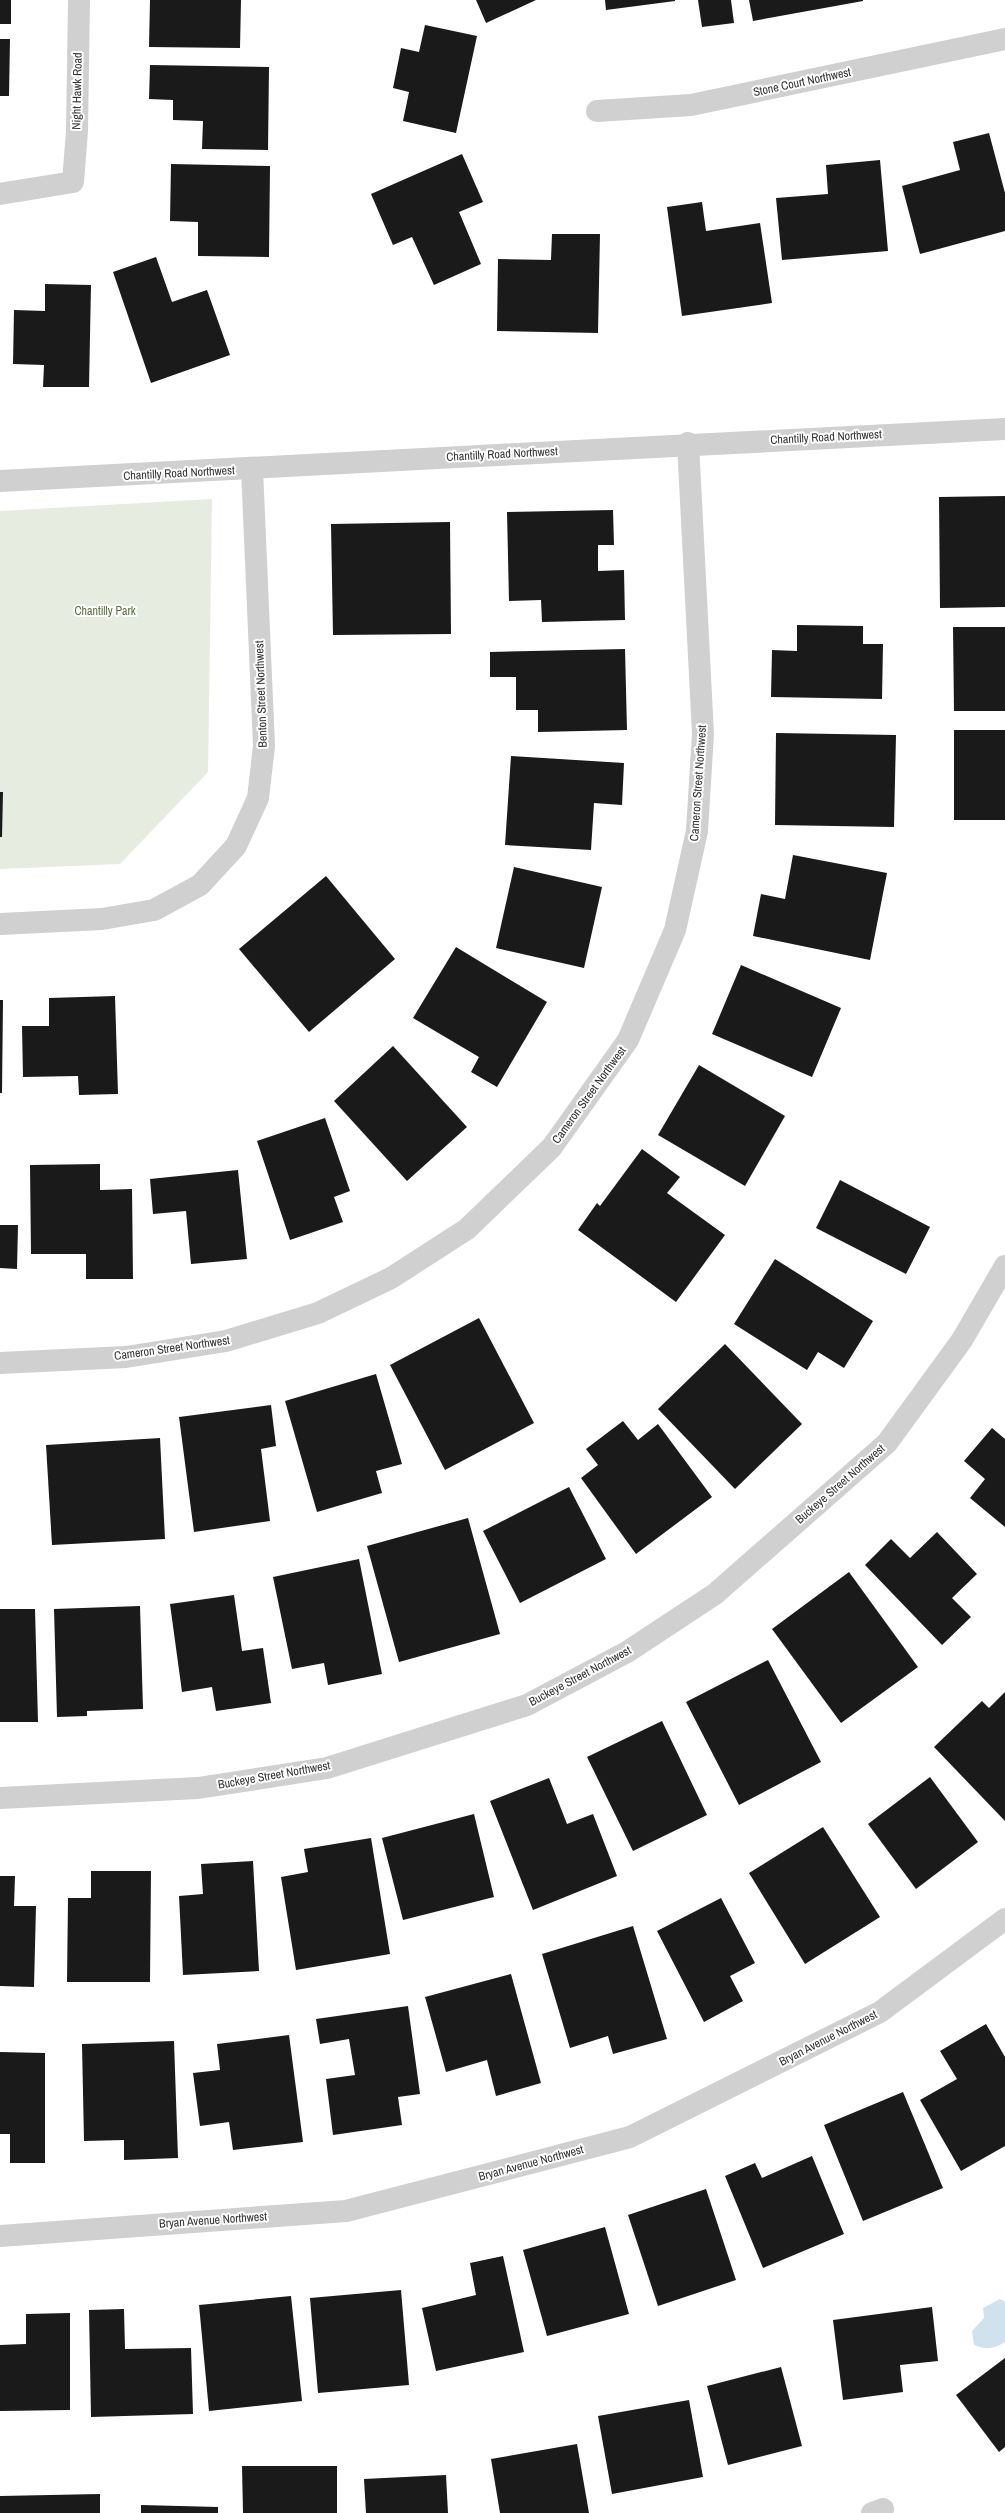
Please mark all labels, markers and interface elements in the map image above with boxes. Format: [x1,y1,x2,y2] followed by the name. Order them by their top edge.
[68,52,86,130] street label: Night Hawk Road
[752,64,853,100] street label: Stone Court Northwest
[770,426,882,448] street label: Chantilly Road Northwest
[446,443,558,465] street label: Chantilly Road Northwest
[123,462,235,484] street label: Chantilly Road Northwest
[74,603,136,619] park label: Chantilly Park
[251,640,271,748] street label: Benton Street Northwest
[686,724,710,842] street label: Cameron Street Northwest
[548,1043,630,1147] street label: Cameron Street Northwest
[113,1332,231,1364] street label: Cameron Street Northwest
[792,1440,888,1527] street label: Buckeye Street Northwest
[526,1642,634,1710] street label: Buckeye Street Northwest
[217,1757,332,1793] street label: Buckeye Street Northwest
[776,2006,880,2070] street label: Bryan Avenue Northwest
[477,2141,586,2185] street label: Bryan Avenue Northwest
[159,2208,268,2232] street label: Bryan Avenue Northwest

